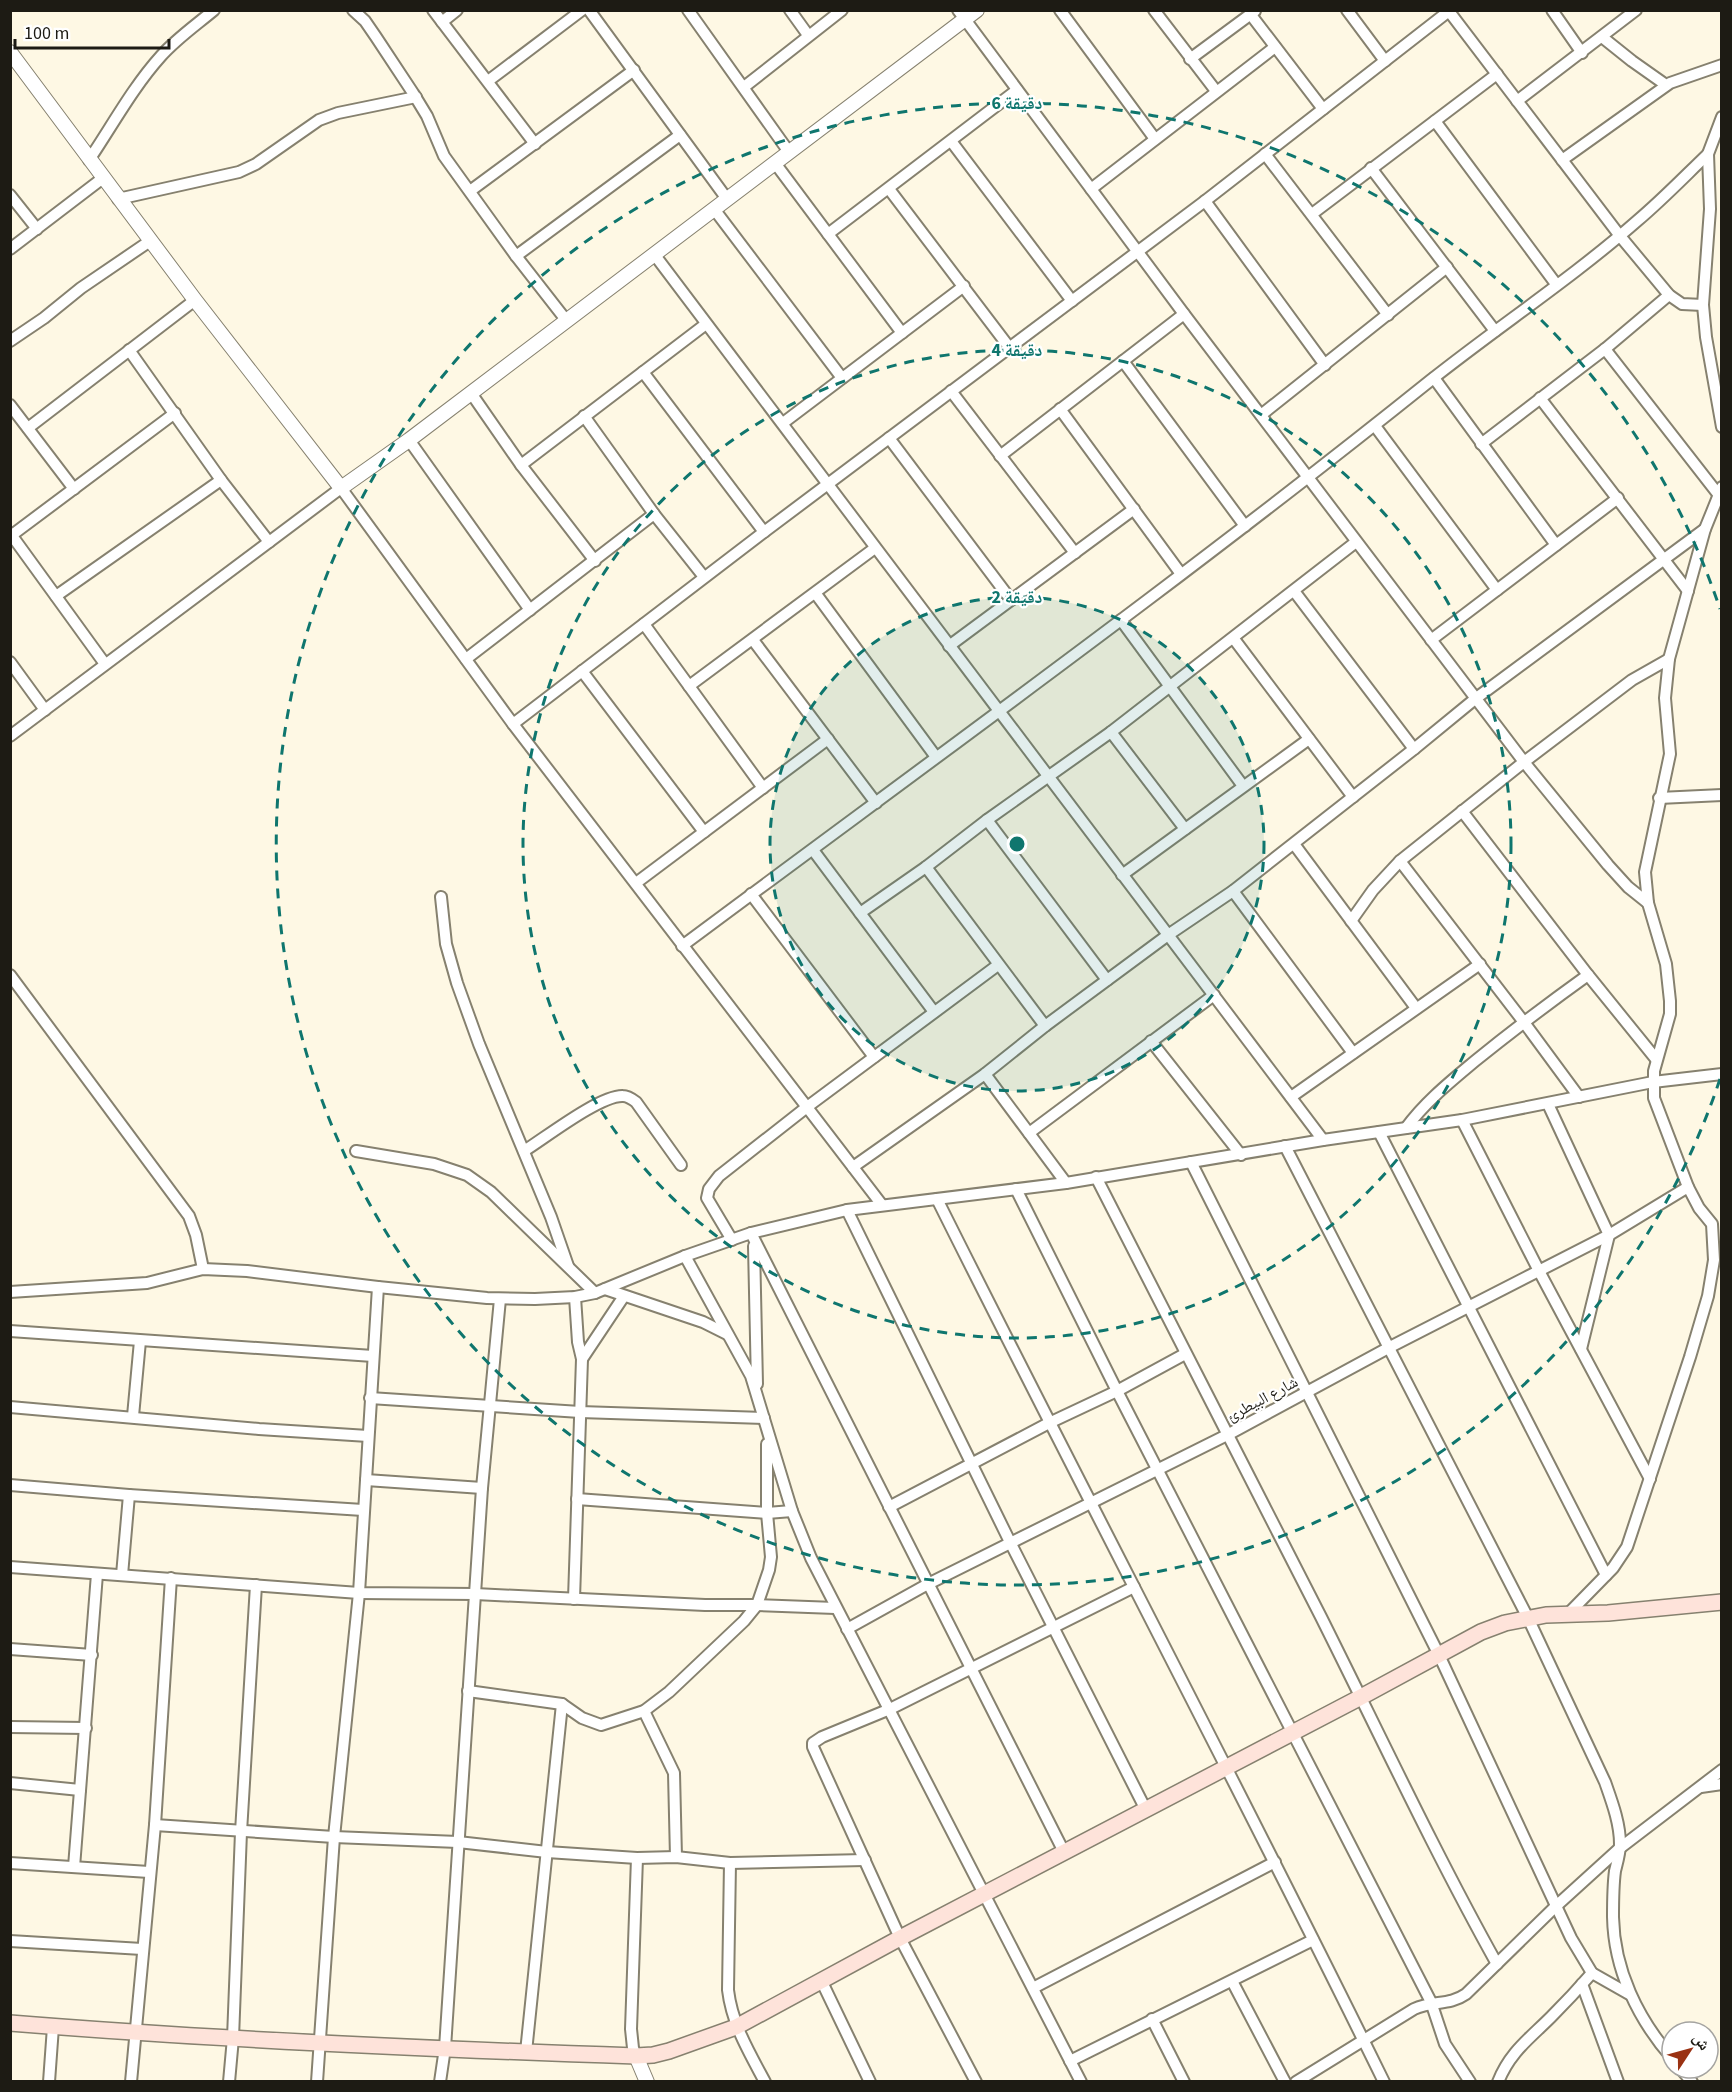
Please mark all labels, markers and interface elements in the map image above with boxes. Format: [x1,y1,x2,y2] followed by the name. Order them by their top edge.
[15,12,170,50] scale bar
[24,21,69,46] text: 100 m
[992,91,1043,116] text: 6 دقيقة
[992,338,1043,363] text: 4 دقيقة
[992,585,1043,610] text: 2 دقيقة
[1007,834,1027,854] centre of rings
[1223,1371,1302,1427] street label: شارع البيطرئ
[1660,2020,1720,2080] north arrow
[1687,2028,1715,2055] text: ش

